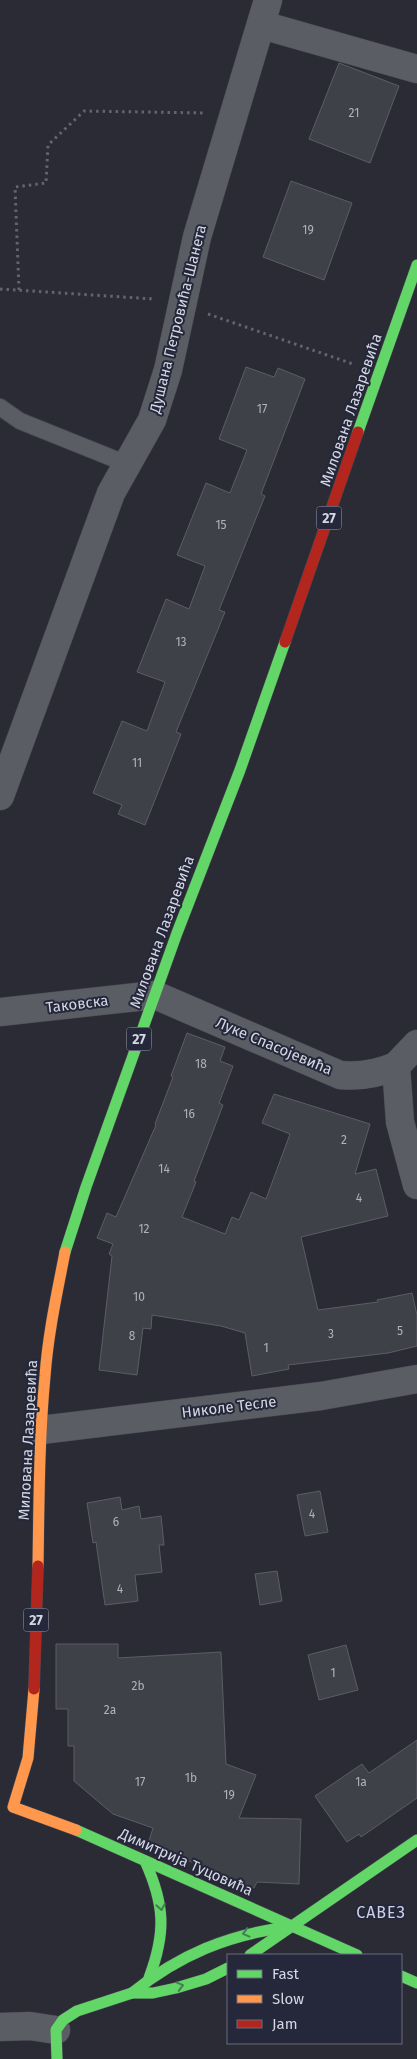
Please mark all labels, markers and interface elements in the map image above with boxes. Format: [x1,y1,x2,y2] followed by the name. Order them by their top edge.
[349,106,359,120] house number: 21
[146,223,210,416] street label: Душана Петровића-Шанета
[302,223,314,237] house number: 19
[316,331,386,489] street label: Милована Лазаревића
[257,402,267,416] house number: 17
[316,506,342,530] road number: 27
[215,518,227,532] house number: 15
[175,635,187,649] house number: 13
[132,756,142,770] house number: 11
[126,853,198,1011] street label: Милована Лазаревића
[45,991,109,1017] street label: Таковска
[213,1013,335,1079] street label: Луке Спасојевића
[126,1028,152,1050] road number: 27
[195,1057,207,1071] house number: 18
[183,1107,195,1121] house number: 16
[341,1133,347,1147] house number: 2
[158,1162,170,1176] house number: 14
[356,1191,363,1205] house number: 4
[138,1222,150,1236] house number: 12
[133,1290,145,1304] house number: 10
[397,1324,403,1338] house number: 5
[328,1327,334,1341] house number: 3
[129,1329,136,1343] house number: 8
[263,1341,269,1355] house number: 1
[15,1359,41,1521] street label: Милована Лазаревића
[181,1392,277,1422] street label: Николе Тесле
[309,1507,316,1521] house number: 4
[113,1515,119,1529] house number: 6
[117,1582,124,1596] house number: 4
[24,1608,48,1632] road number: 27
[330,1666,336,1680] house number: 1
[131,1679,145,1693] house number: 2b
[104,1703,116,1717] house number: 2a
[185,1771,197,1785] house number: 1b
[135,1775,145,1789] house number: 17
[355,1775,367,1789] house number: 1a
[223,1788,235,1802] house number: 19
[115,1824,256,1900] street label: Димитрија Туцовића
[156,1903,166,1911] one-way arrow
[356,1903,406,1922] district label: САВЕЗ
[243,1928,251,1938] one-way arrow
[227,1954,402,2044] legend
[272,1965,299,1983] text: Fast
[175,1982,183,1992] one-way arrow
[272,1990,304,2008] text: Slow
[272,2015,298,2033] text: Jam

